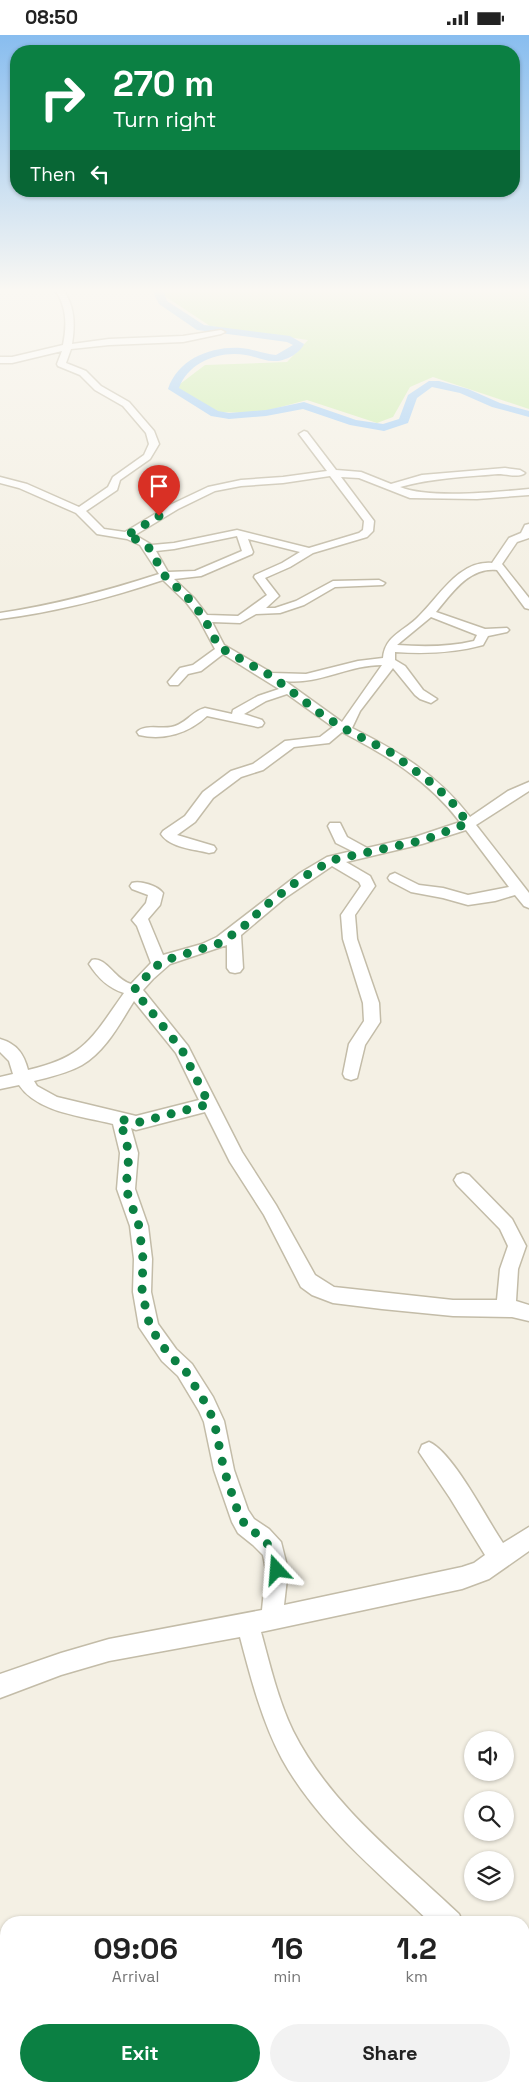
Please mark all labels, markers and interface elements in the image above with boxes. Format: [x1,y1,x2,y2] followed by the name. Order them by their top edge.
[25,5,78,30] text: 08:50
[113,62,214,106] text: 270 m
[30,65,95,130] icon: right
[113,105,216,133] text: Turn right
[86,160,114,188] icon: left
[30,162,76,187] text: Then
[138,465,180,516] pin
[145,472,173,500] icon: arrive
[250,1543,302,1595] position arrow
[464,1731,514,1901] map controls
[464,1731,514,1781] button: sound
[464,1791,514,1841] button: search
[464,1851,514,1901] button: layers
[93,1929,178,1968] text: 09:06
[271,1929,303,1968] text: 16
[396,1929,437,1968] text: 1.2
[112,1966,159,1987] text: Arrival
[274,1966,301,1987] text: min
[405,1966,428,1987] text: km
[20,2024,260,2082] button: Exit
[270,2024,510,2082] button: Share

